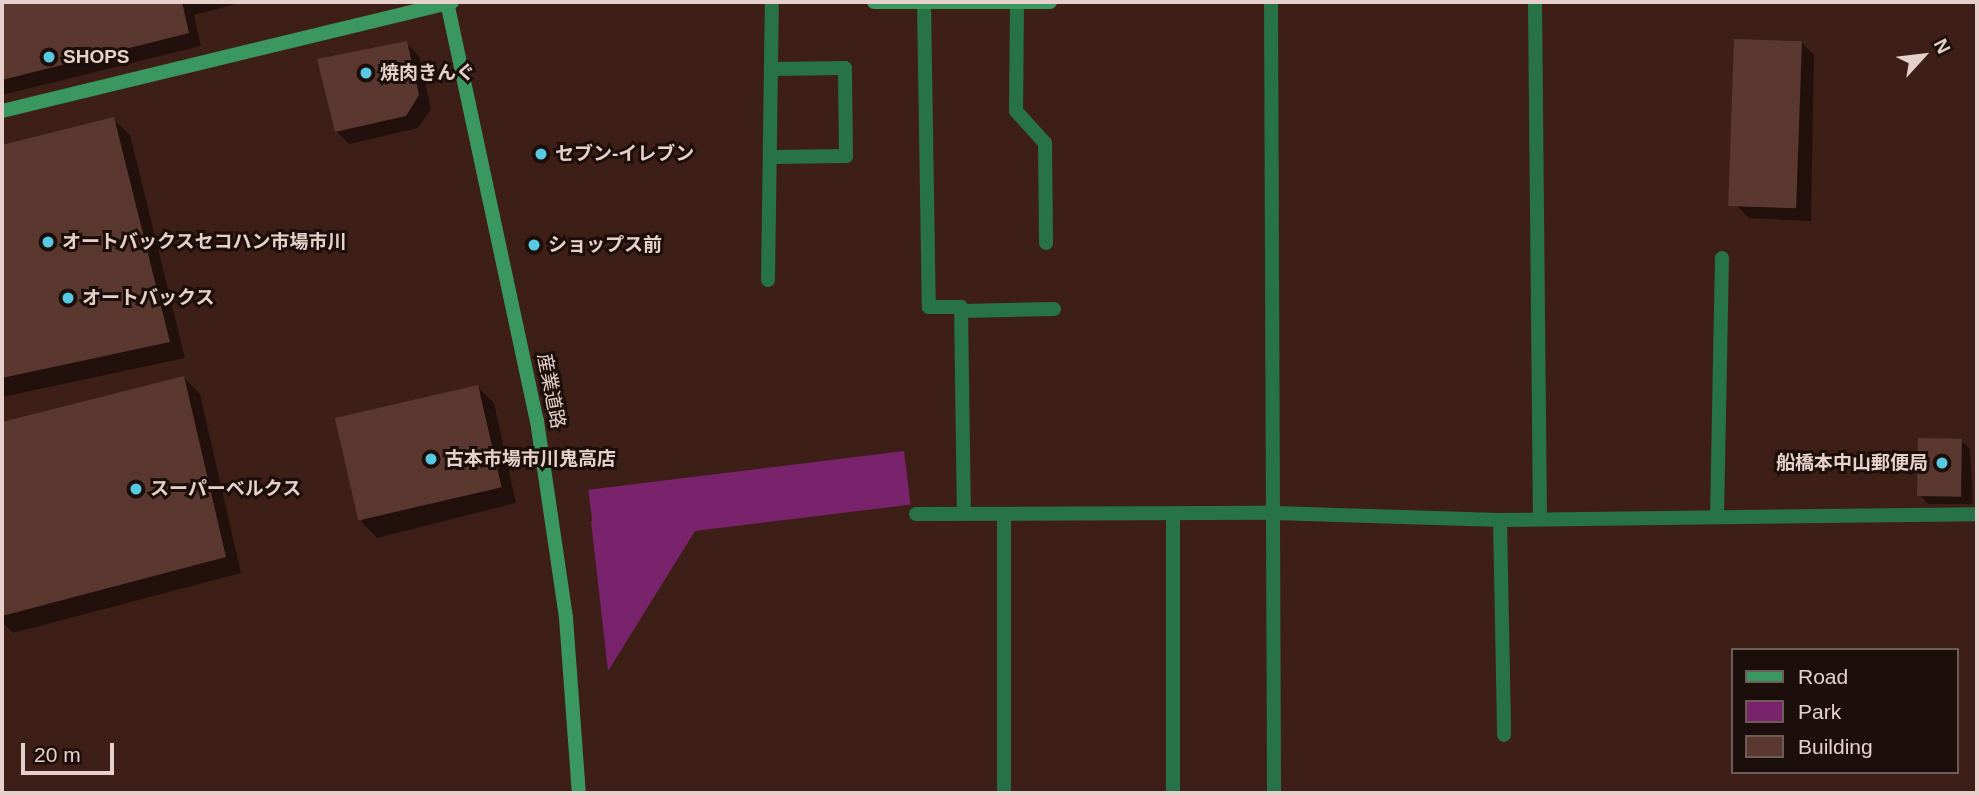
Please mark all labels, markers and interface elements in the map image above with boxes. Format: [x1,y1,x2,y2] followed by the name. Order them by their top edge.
[1888,21,1958,91] north arrow
[1930,35,1955,57] text: N
[63,46,130,68] place label: SHOPS
[41,49,57,65] marker: SHOPS
[380,62,475,84] place label: 焼肉きんぐ
[358,65,374,81] marker: 焼肉きんぐ
[555,143,694,165] place label: セブン-イレブン
[533,146,549,162] marker: セブン-イレブン
[62,231,347,253] place label: オートバックスセコハン市場市川
[40,234,56,250] marker: オートバックスセコハン市場市川
[548,234,662,256] place label: ショップス前
[526,237,542,253] marker: ショップス前
[82,287,215,309] place label: オートバックス
[60,290,76,306] marker: オートバックス
[533,352,569,430] street label: 産業道路
[445,448,616,470] place label: 古本市場市川鬼高店
[423,451,439,467] marker: 古本市場市川鬼高店
[1776,452,1928,474] place label: 船橋本中山郵便局
[1934,455,1950,471] marker: 船橋本中山郵便局
[150,478,302,500] place label: スーパーベルクス
[128,481,144,497] marker: スーパーベルクス
[1730,648,1958,774] legend
[1798,665,1848,688] text: Road
[1798,700,1841,723] text: Park
[24,728,117,772] scale bar
[1798,735,1873,758] text: Building
[34,743,81,766] text: 20 m

